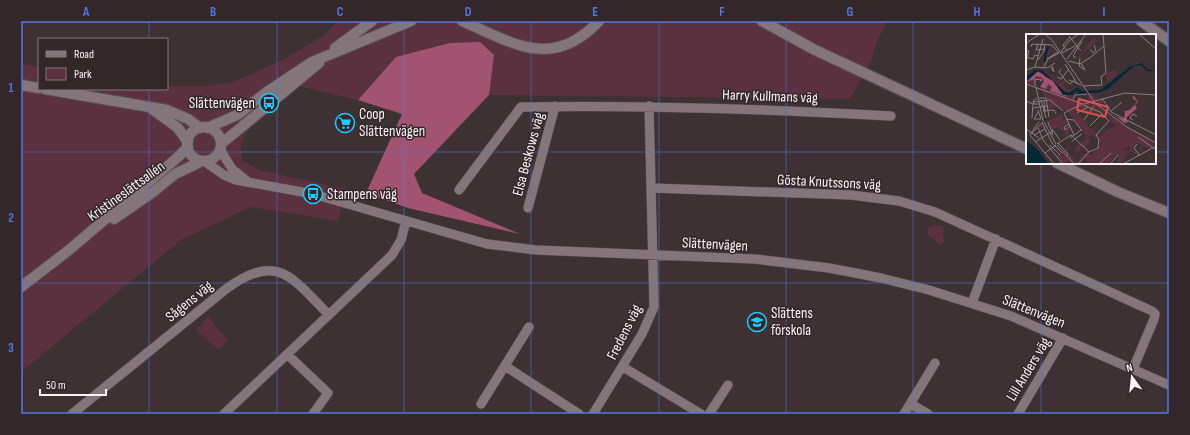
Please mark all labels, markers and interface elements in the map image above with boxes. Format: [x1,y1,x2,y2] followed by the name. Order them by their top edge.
[82,4,90,20] text: A
[210,4,216,20] text: B
[337,4,344,20] text: C
[465,4,472,20] text: D
[592,4,598,20] text: E
[719,4,725,20] text: F
[847,4,854,20] text: G
[974,4,981,20] text: H
[1103,4,1106,20] text: I
[1026,34,1156,164] inset map
[38,38,168,90] legend
[74,47,94,62] text: Road
[74,67,92,82] text: Park
[8,80,14,96] text: 1
[722,85,818,108] street label: Harry Kullmans väg
[258,92,280,114] bus stop icon: Slättenvägen
[189,94,255,113] place label: Slättenvägen
[359,105,425,141] place label: Coop Slättenvägen
[508,110,549,198] street label: Elsa Beskows väg
[334,112,356,134] supermarket icon: Coop Slättenvägen
[84,157,169,226] street label: Kristineslättsallén
[777,170,881,195] street label: Gösta Knutssons väg
[302,183,324,205] bus stop icon: Stampens väg
[327,185,397,204] place label: Stampens väg
[8,210,14,226] text: 2
[681,233,748,256] street label: Slättenvägen
[162,276,217,326] street label: Sågens väg
[1000,290,1068,333] street label: Slättenvägen
[602,301,646,363] street label: Fredens väg
[771,304,813,340] place label: Slättens förskola
[746,311,768,333] school or university icon: Slättens förskola
[1002,334,1055,405] street label: Lill Anders väg
[8,340,14,356] text: 3
[1112,357,1152,397] north arrow
[1125,361,1134,375] text: N
[40,371,106,397] scale bar
[46,378,66,393] text: 50 m

